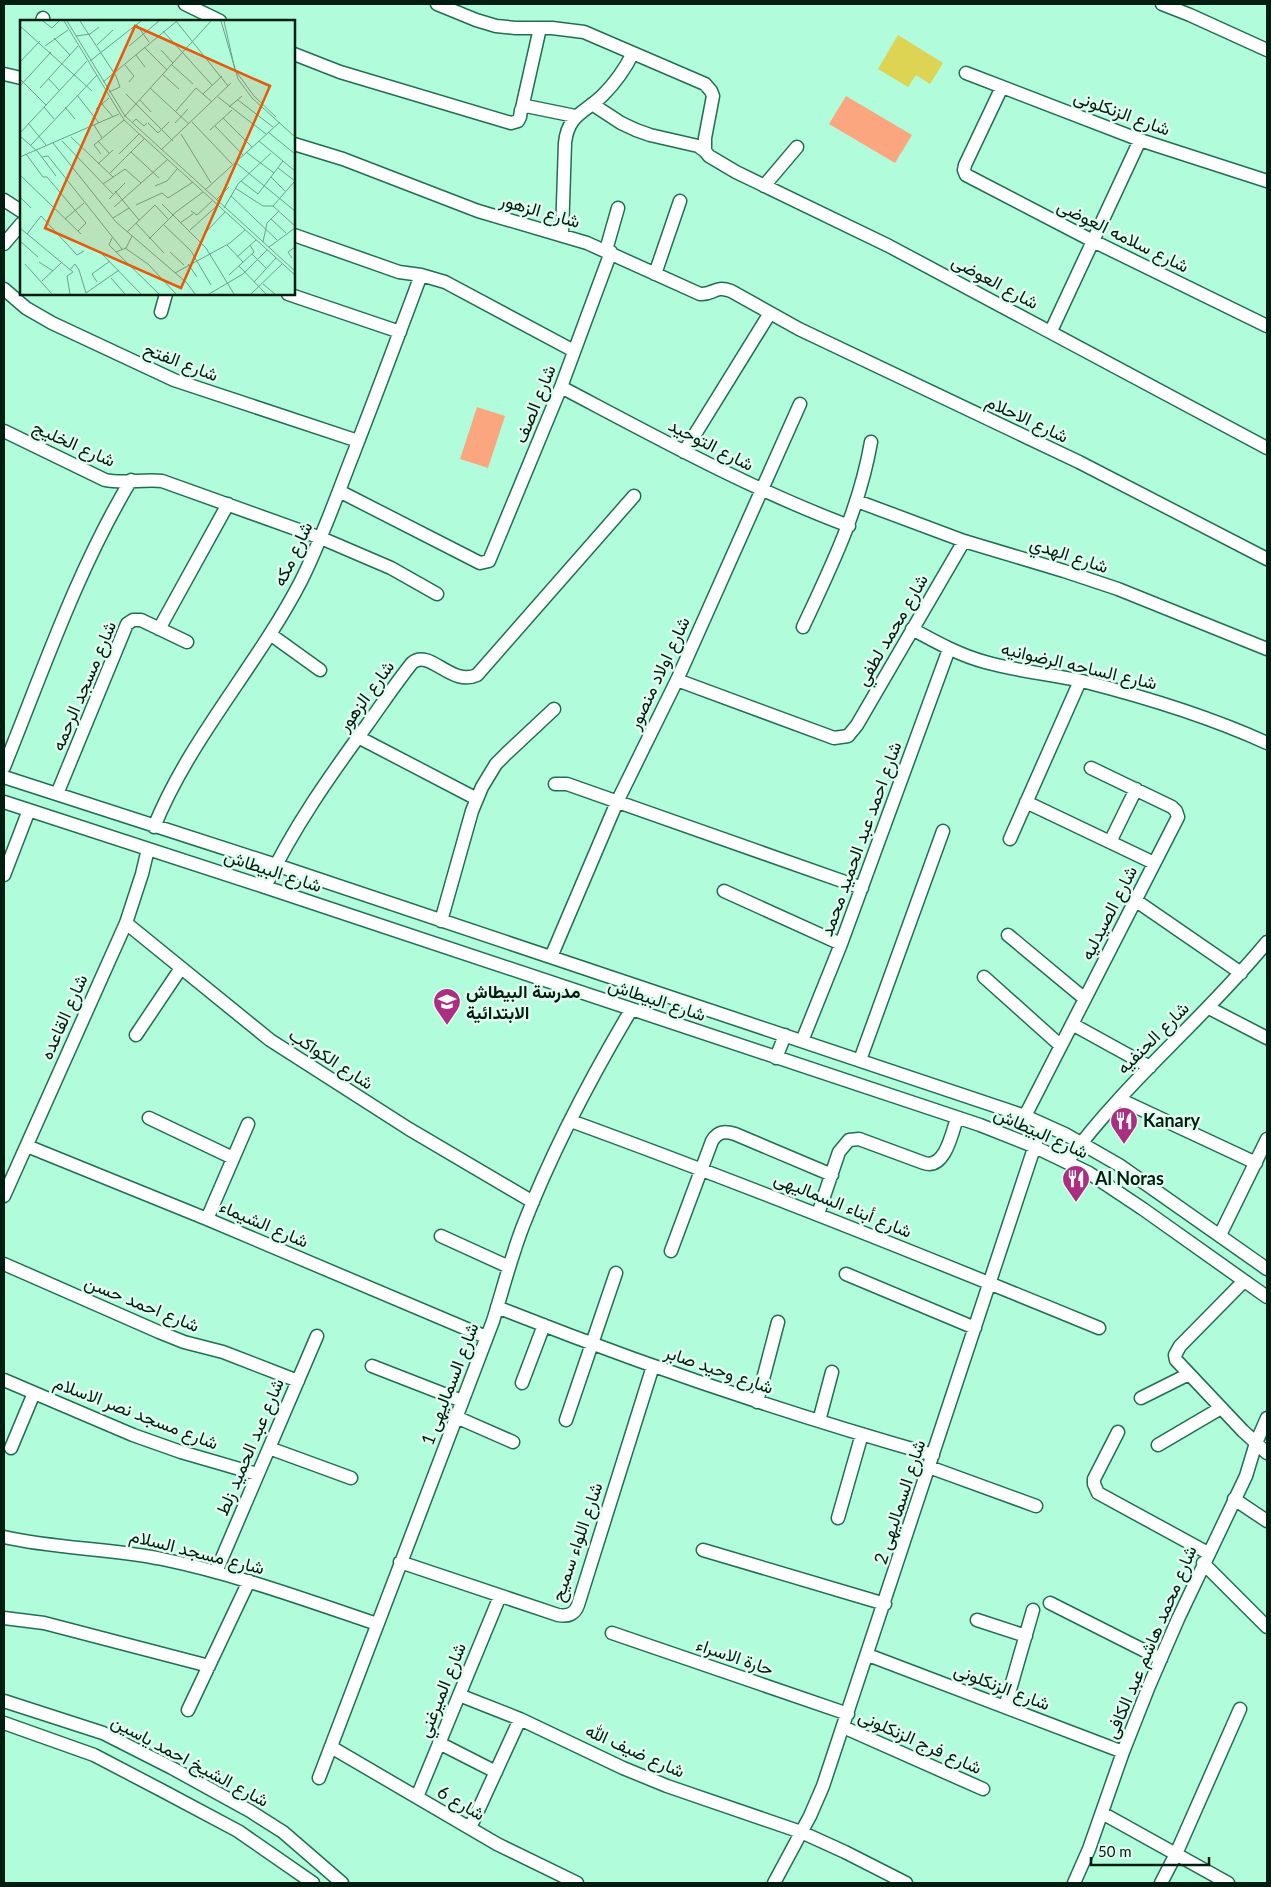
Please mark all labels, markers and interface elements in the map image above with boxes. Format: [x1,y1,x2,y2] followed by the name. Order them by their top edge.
[20,20,295,295] inset map
[1071,84,1173,142] street label: شارع الزنكلونى
[496,188,583,234] street label: شارع الزهور
[1053,194,1193,278] street label: شارع سلامه العوضى
[947,249,1043,315] street label: شارع العوضى
[140,337,222,387] street label: شارع الفتح
[508,361,562,447] street label: شارع الصف
[982,389,1072,449] street label: شارع الاحلام
[664,413,758,477] street label: شارع التوحيد
[29,415,119,473] street label: شارع الخليج
[268,518,318,590] street label: شارع مكه
[1026,531,1111,582] street label: شارع الهدي
[850,570,936,692] street label: شارع محمد لطفي
[622,613,696,734] street label: شارع اولاد منصور
[46,617,122,755] street label: شارع مسجد الرحمه
[999,636,1159,696] street label: شارع الساحه الرضوانيه
[331,656,400,737] street label: شارع الزهور
[815,738,907,940] street label: شارع احمد عبد الحميد محمد
[221,844,325,898] street label: شارع البيطاش
[1075,862,1143,964] street label: شارع الصيدليه
[34,970,94,1064] street label: شارع القاعده
[605,973,709,1027] street label: شارع البيطاش
[466,980,581,1024] place label: مدرسة البيطاش الابتدائية
[432,987,462,1026] school or university icon: مدرسة البيطاش الابتدائية
[1112,997,1194,1079] street label: شارع الحنفيه
[284,1023,378,1095] street label: شارع الكواكب
[990,1101,1092,1165] street label: شارع البيطاش
[1109,1106,1139,1145] restaurant icon: Kanary
[1143,1109,1200,1131] place label: Kanary
[1061,1164,1091,1203] restaurant icon: Al Noras
[771,1166,915,1244] street label: شارع أبناء السماليهى
[1094,1167,1164,1189] place label: Al Noras
[216,1195,312,1253] street label: شارع الشيماء
[81,1270,203,1338] street label: شارع احمد حسن
[416,1319,484,1449] street label: شارع السماليهى 1
[660,1340,777,1400] street label: شارع وحيد صابر
[50,1371,222,1455] street label: شارع مسجد نصر الاسلام
[210,1375,290,1519] street label: شارع عبد الحميد زلط
[869,1437,931,1567] street label: شارع السماليهى 2
[545,1479,609,1605] street label: شارع اللواء سميح
[127,1524,267,1580] street label: شارع مسجد السلام
[1099,1542,1203,1742] street label: شارع محمد هاشم عبد الكافى
[693,1633,777,1680] street label: حارة الاسراء
[412,1639,475,1742] street label: شارع الميرغني
[951,1658,1053,1716] street label: شارع الزنكلونى
[855,1704,985,1780] street label: شارع فرج الزنكلونى
[107,1709,273,1813] street label: شارع الشيخ احمد ياسين
[582,1718,688,1784] street label: شارع ضيف الله
[433,1780,489,1826] street label: شارع 6
[1091,1834,1208,1866] scale bar
[1098,1842,1132,1860] text: 50 m

